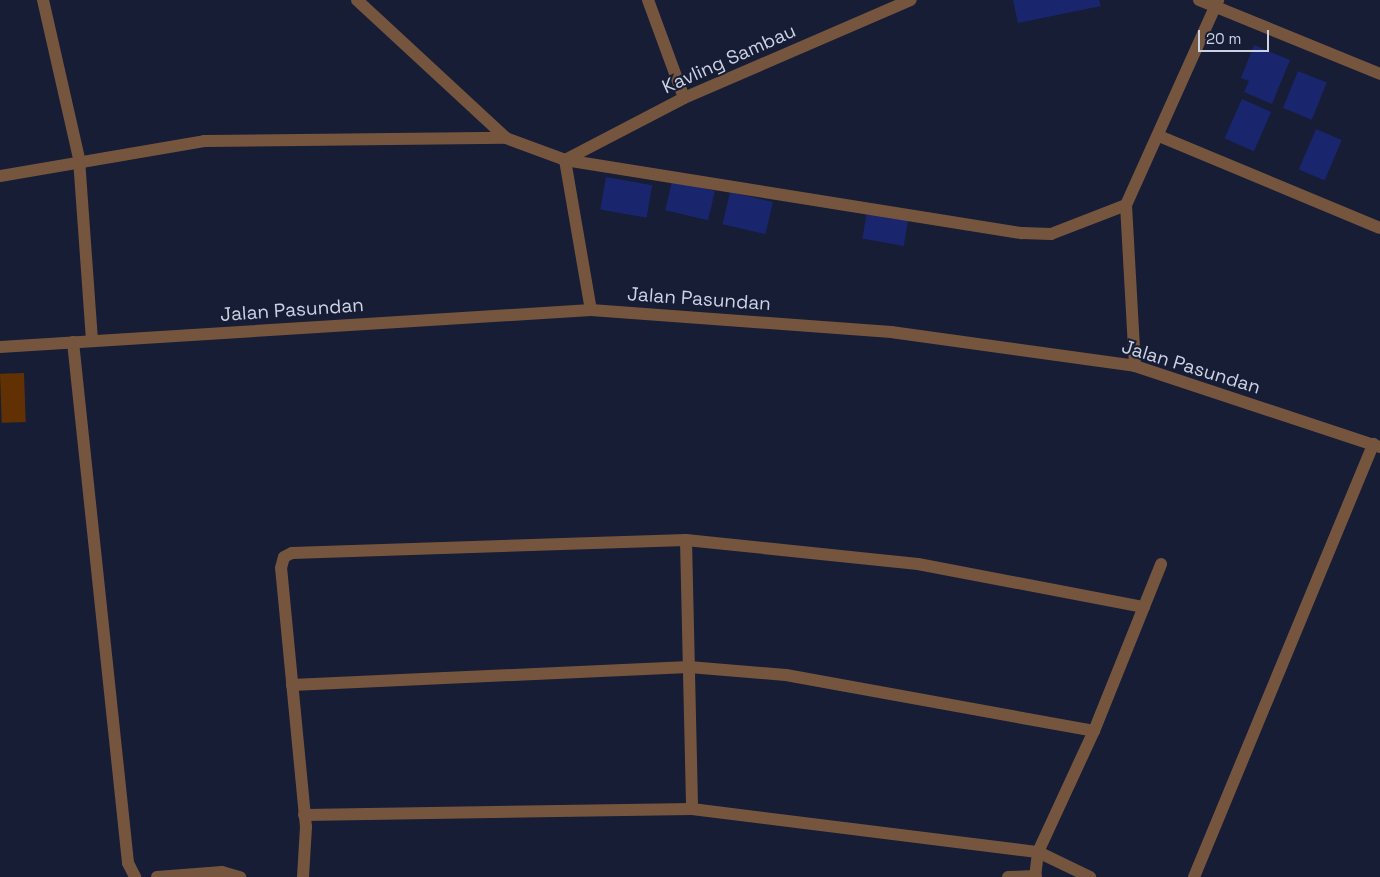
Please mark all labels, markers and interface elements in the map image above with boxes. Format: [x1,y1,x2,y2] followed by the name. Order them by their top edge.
[659,19,799,99] street label: Kavling Sambau
[1200,20,1271,52] scale bar
[1206,29,1241,48] text: 20 m
[626,283,772,315] street label: Jalan Pasundan
[219,294,365,326] street label: Jalan Pasundan
[1119,335,1263,399] street label: Jalan Pasundan

